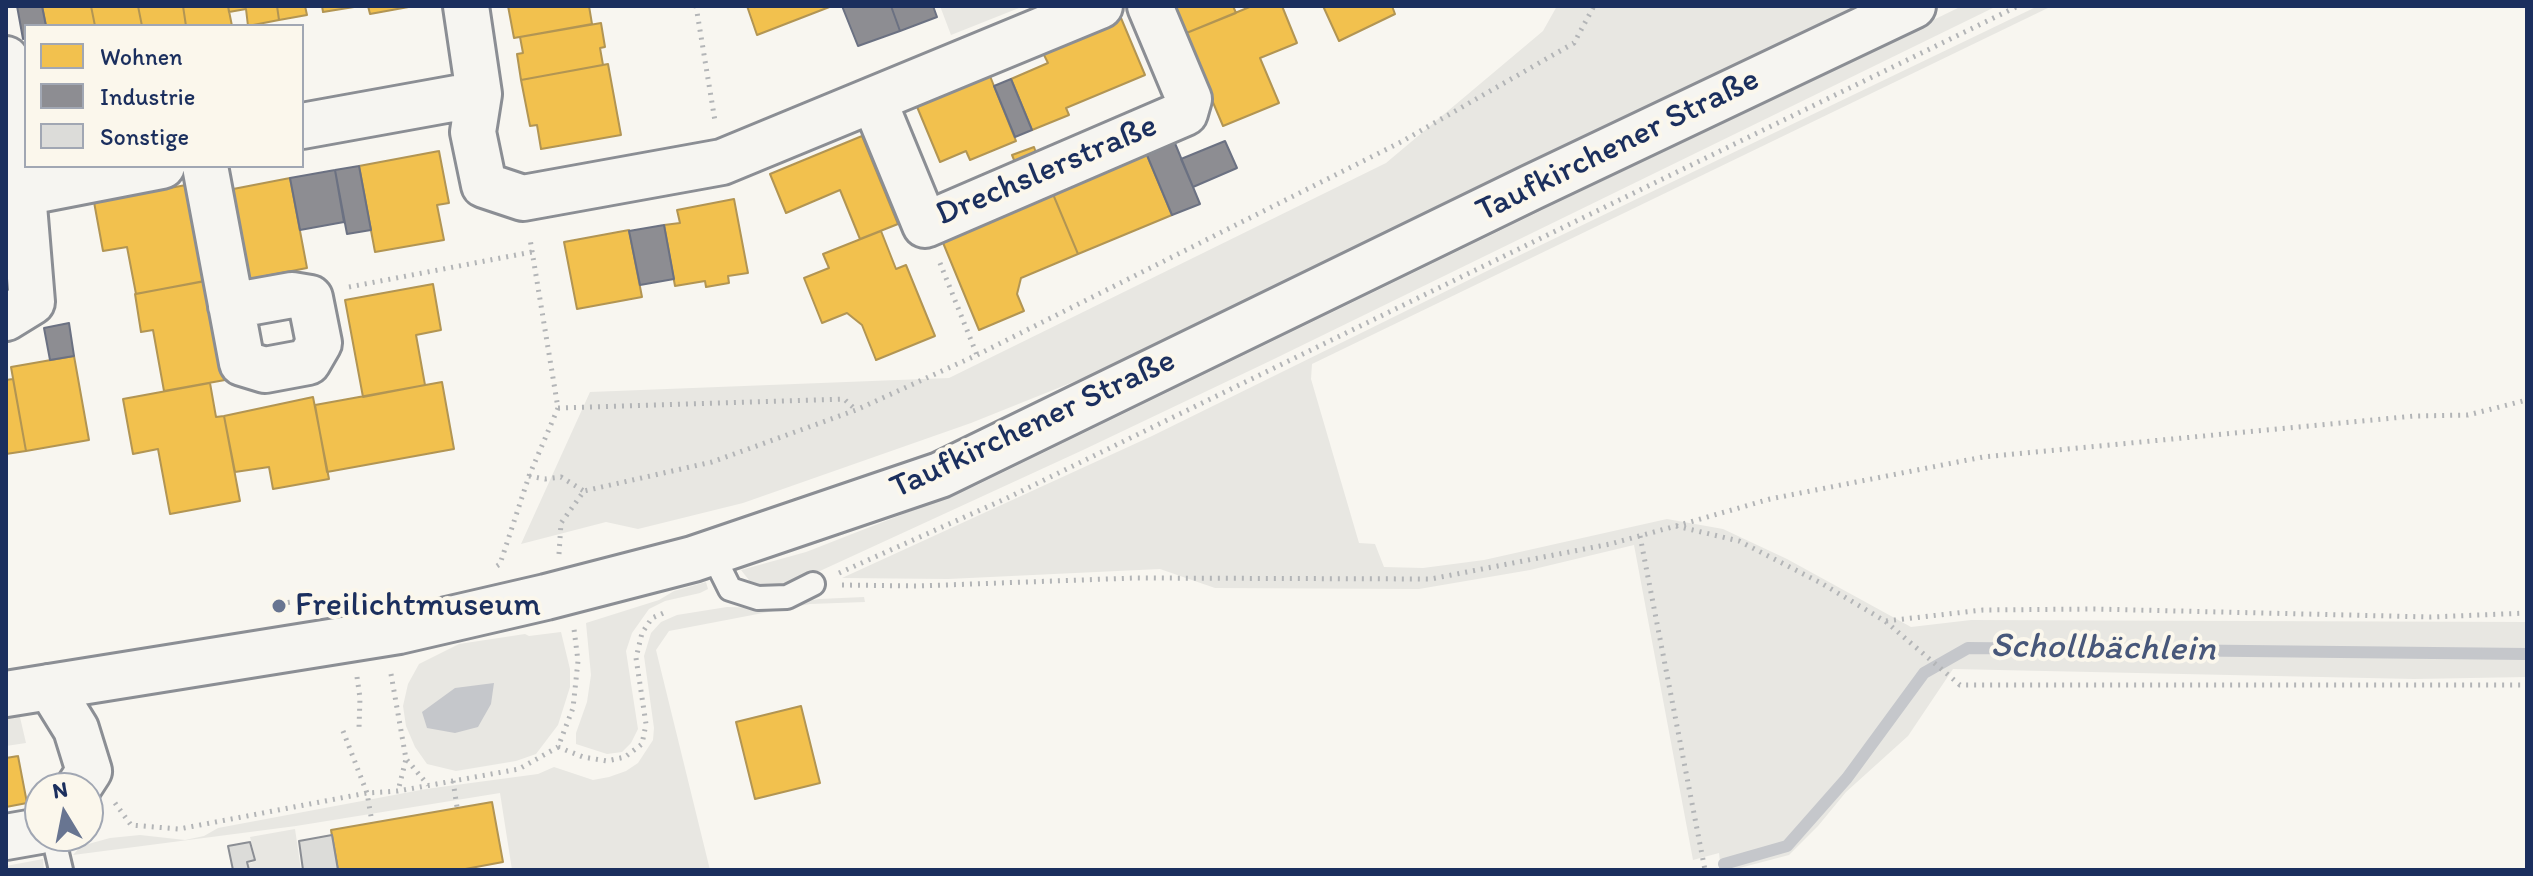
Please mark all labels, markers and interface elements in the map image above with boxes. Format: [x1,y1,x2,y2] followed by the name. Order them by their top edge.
[24,24,304,168] legend
[100,42,183,71] text: Wohnen
[1470,60,1766,232] street label: Taufkirchener Straße
[100,82,195,111] text: Industrie
[930,106,1164,236] street label: Drechslerstraße
[100,122,189,151] text: Sonstige
[884,341,1182,509] street label: Taufkirchener Straße
[295,586,541,626] place label: Freilichtmuseum
[270,597,288,615] marker: Freilichtmuseum
[1990,625,2216,673] water label: Schollbächlein
[24,772,104,852] north arrow
[50,775,70,804] text: N

